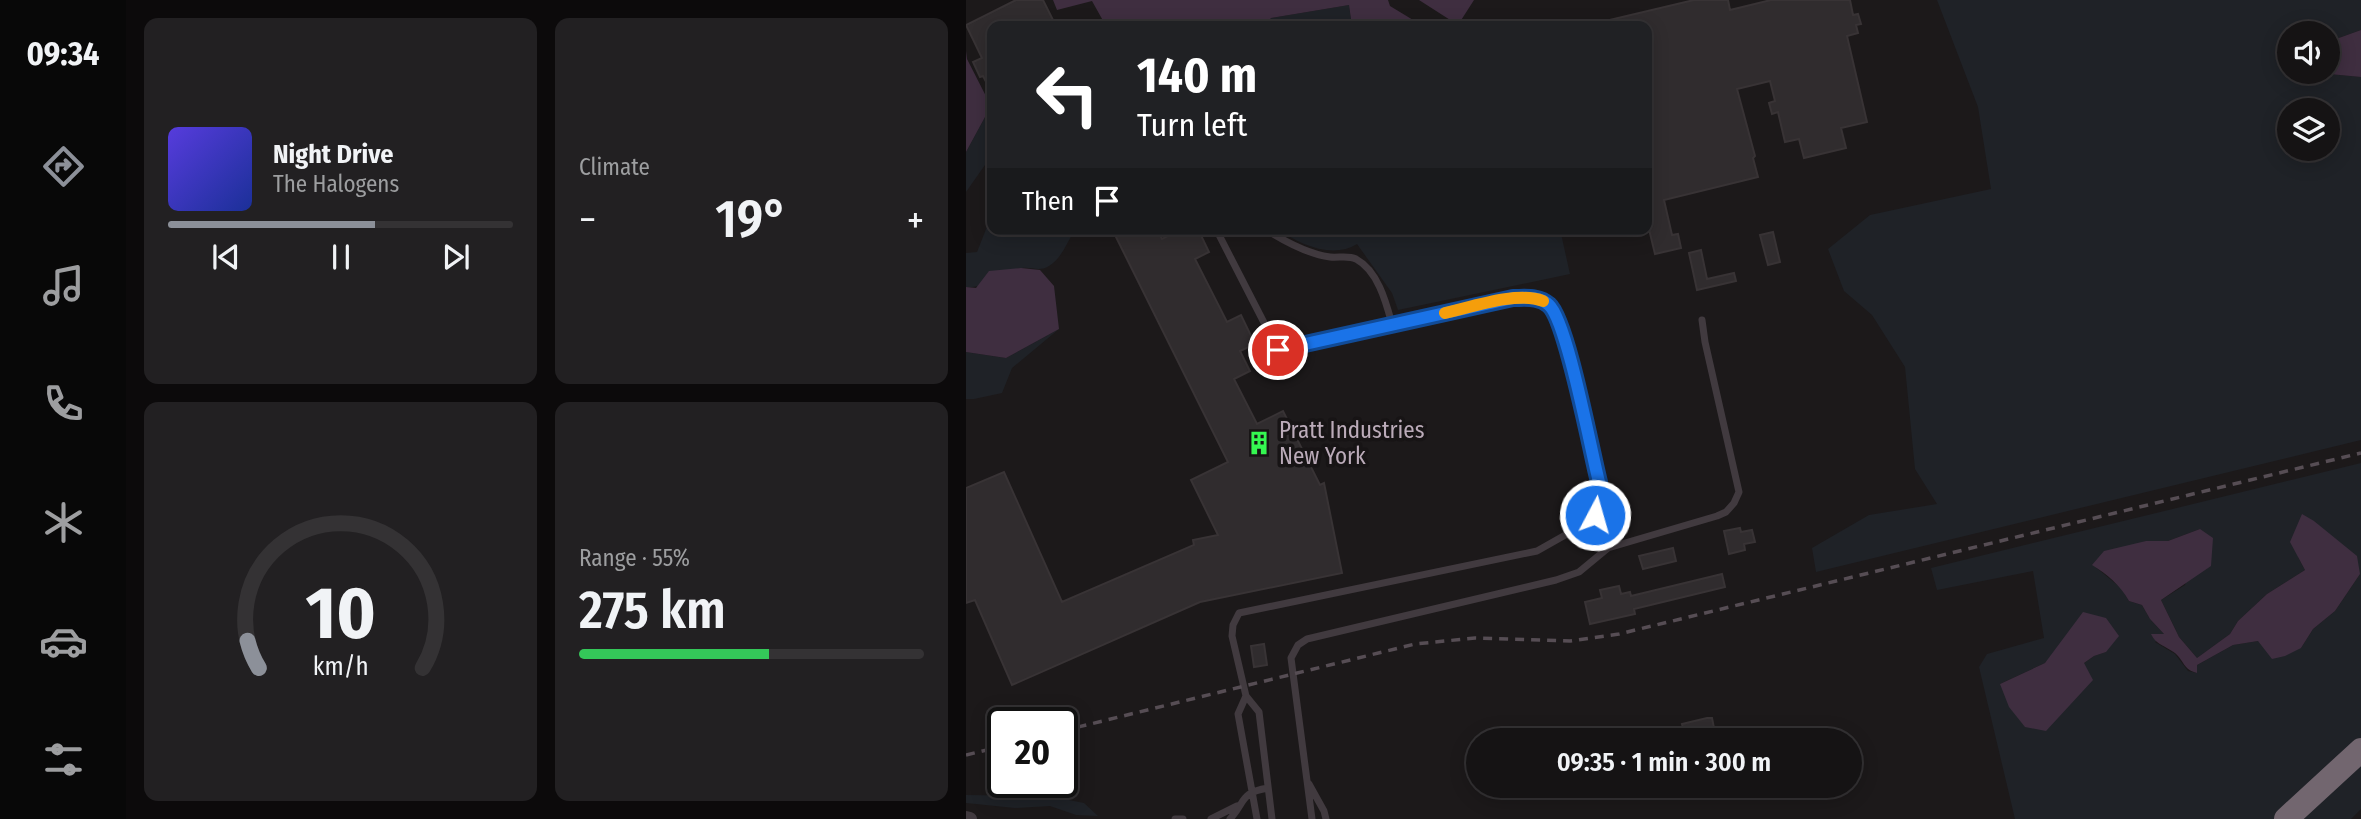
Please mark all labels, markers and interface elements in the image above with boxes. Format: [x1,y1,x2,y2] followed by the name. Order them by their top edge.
[2277,21,2340,161] map controls
[2277,21,2340,84] button: sound
[26,35,100,73] text: 09:34
[1137,46,1257,105] text: 140 m
[1022,49,1113,140] icon: left
[2277,98,2340,161] button: layers
[1137,106,1247,144] text: Turn left
[273,139,393,170] text: Night Drive
[39,142,88,191] icon: directions
[579,153,650,181] text: Climate
[273,170,399,198] text: The Halogens
[1088,182,1126,220] icon: arrive
[1022,186,1074,217] text: Then
[715,188,788,251] text: 19°
[579,197,596,243] text: −
[907,197,924,243] text: +
[207,238,245,276] icon: previous
[322,238,360,276] icon: pause
[437,238,475,276] icon: next
[39,261,88,310] icon: music
[1248,320,1308,380] pin
[1259,331,1297,369] icon: arrive
[39,379,88,428] icon: phone
[1279,416,1425,470] place label: Pratt Industries New York
[1245,429,1273,457] building icon: Pratt Industries New York
[1558,478,1632,552] position arrow
[39,498,88,547] icon: climate
[579,544,690,572] text: Range · 55%
[305,570,376,657] text: 10
[579,579,726,642] text: 275 km
[39,617,88,666] icon: car
[313,651,368,681] text: km/h
[987,707,1078,798] speed limit sign: 20
[39,735,88,784] icon: filters
[1557,747,1771,778] text: 09:35 · 1 min · 300 m

